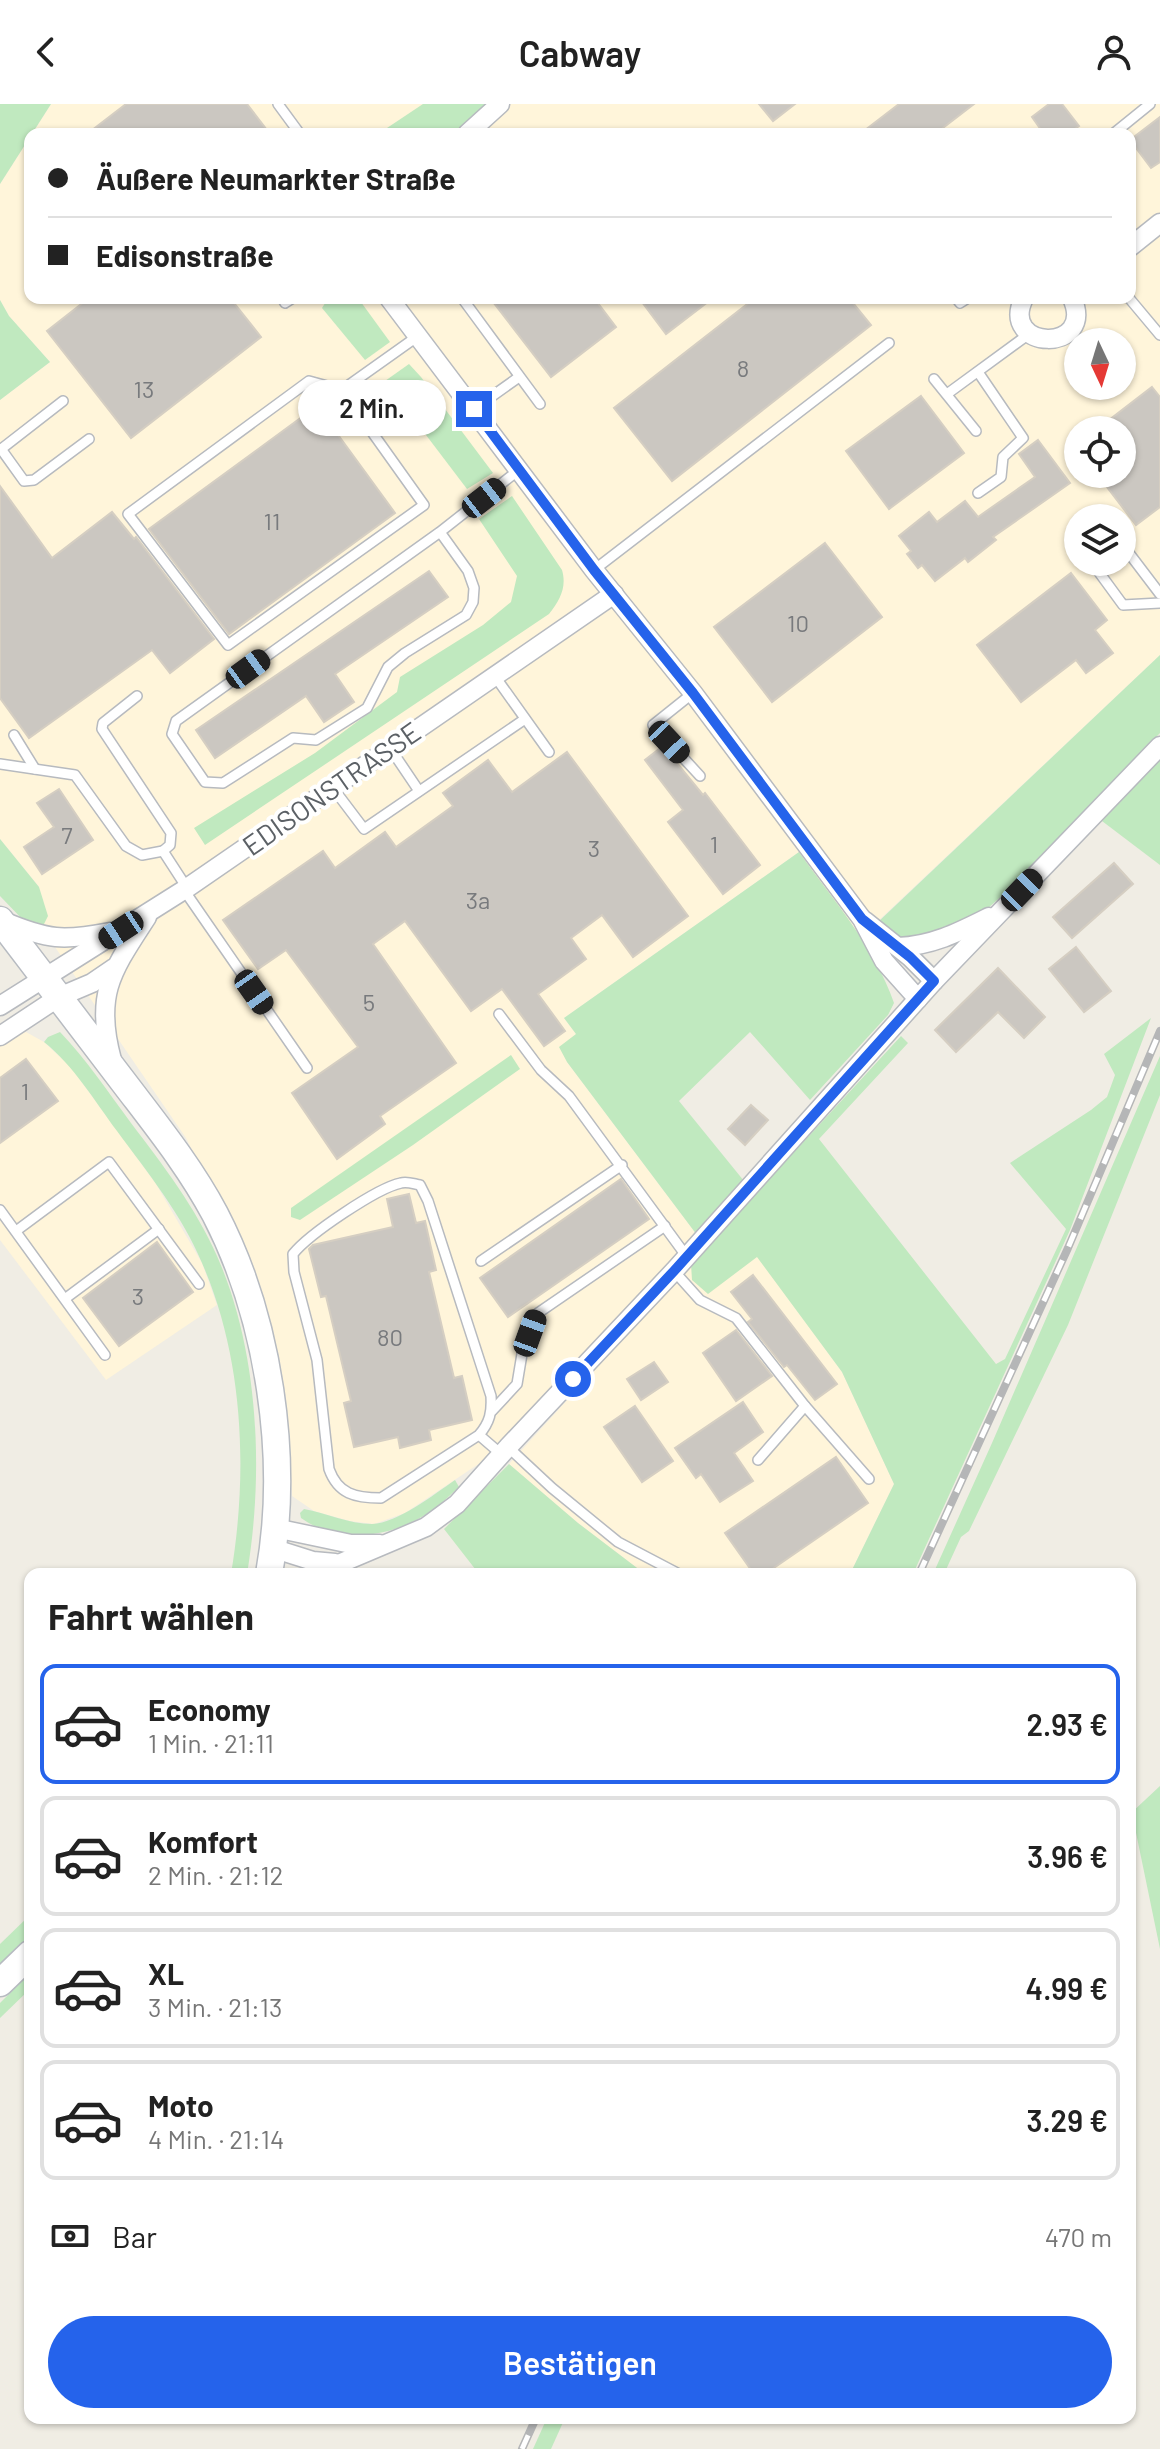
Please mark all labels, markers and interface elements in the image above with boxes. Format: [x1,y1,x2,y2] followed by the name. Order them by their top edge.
[24,30,68,74] icon: back
[1092,30,1136,74] icon: person
[519,31,641,74] text: Cabway
[96,160,456,196] text: Äußere Neumarkter Straße
[96,237,274,273] text: Edisonstraße
[1064,328,1136,400] north arrow
[1064,328,1136,576] map controls
[737,353,749,382] house number: 8
[134,374,154,403] house number: 13
[298,381,446,437] callout: 2 Min.
[456,391,492,427] route end
[339,392,405,423] text: 2 Min.
[1064,416,1136,488] button: locate
[458,474,510,522] car
[1064,504,1136,576] button: layers
[264,506,280,535] house number: 11
[787,608,809,637] house number: 10
[222,645,274,693] car
[235,714,427,862] street label: EDISONSTRASSE
[644,716,694,768] car
[61,820,73,849] house number: 7
[710,829,718,858] house number: 1
[588,833,600,862] house number: 3
[997,864,1047,916] car
[466,885,490,914] house number: 3a
[94,907,148,953] car
[230,965,278,1019] car
[363,987,375,1016] house number: 5
[21,1076,29,1105] house number: 1
[132,1281,144,1310] house number: 3
[511,1306,549,1360] car
[377,1322,403,1351] house number: 80
[555,1361,591,1397] route start
[48,1594,254,1637] text: Fahrt wählen
[52,1688,124,1760] icon: car
[148,1691,271,1727] text: Economy
[1026,1706,1108,1742] text: 2.93 €
[148,1727,274,1758] text: 1 Min. · 21:11
[52,1820,124,1892] icon: car
[148,1823,258,1859] text: Komfort
[1027,1838,1108,1874] text: 3.96 €
[148,1859,283,1890] text: 2 Min. · 21:12
[52,1952,124,2024] icon: car
[148,1955,184,1991] text: XL
[1026,1970,1108,2006] text: 4.99 €
[148,1991,282,2022] text: 3 Min. · 21:13
[52,2084,124,2156] icon: car
[148,2087,214,2123] text: Moto
[1026,2102,1108,2138] text: 3.29 €
[148,2123,284,2154] text: 4 Min. · 21:14
[48,2214,92,2258] icon: cash
[112,2218,157,2254] text: Bar
[1045,2221,1112,2252] text: 470 m
[48,2316,1112,2408] button: Bestätigen

